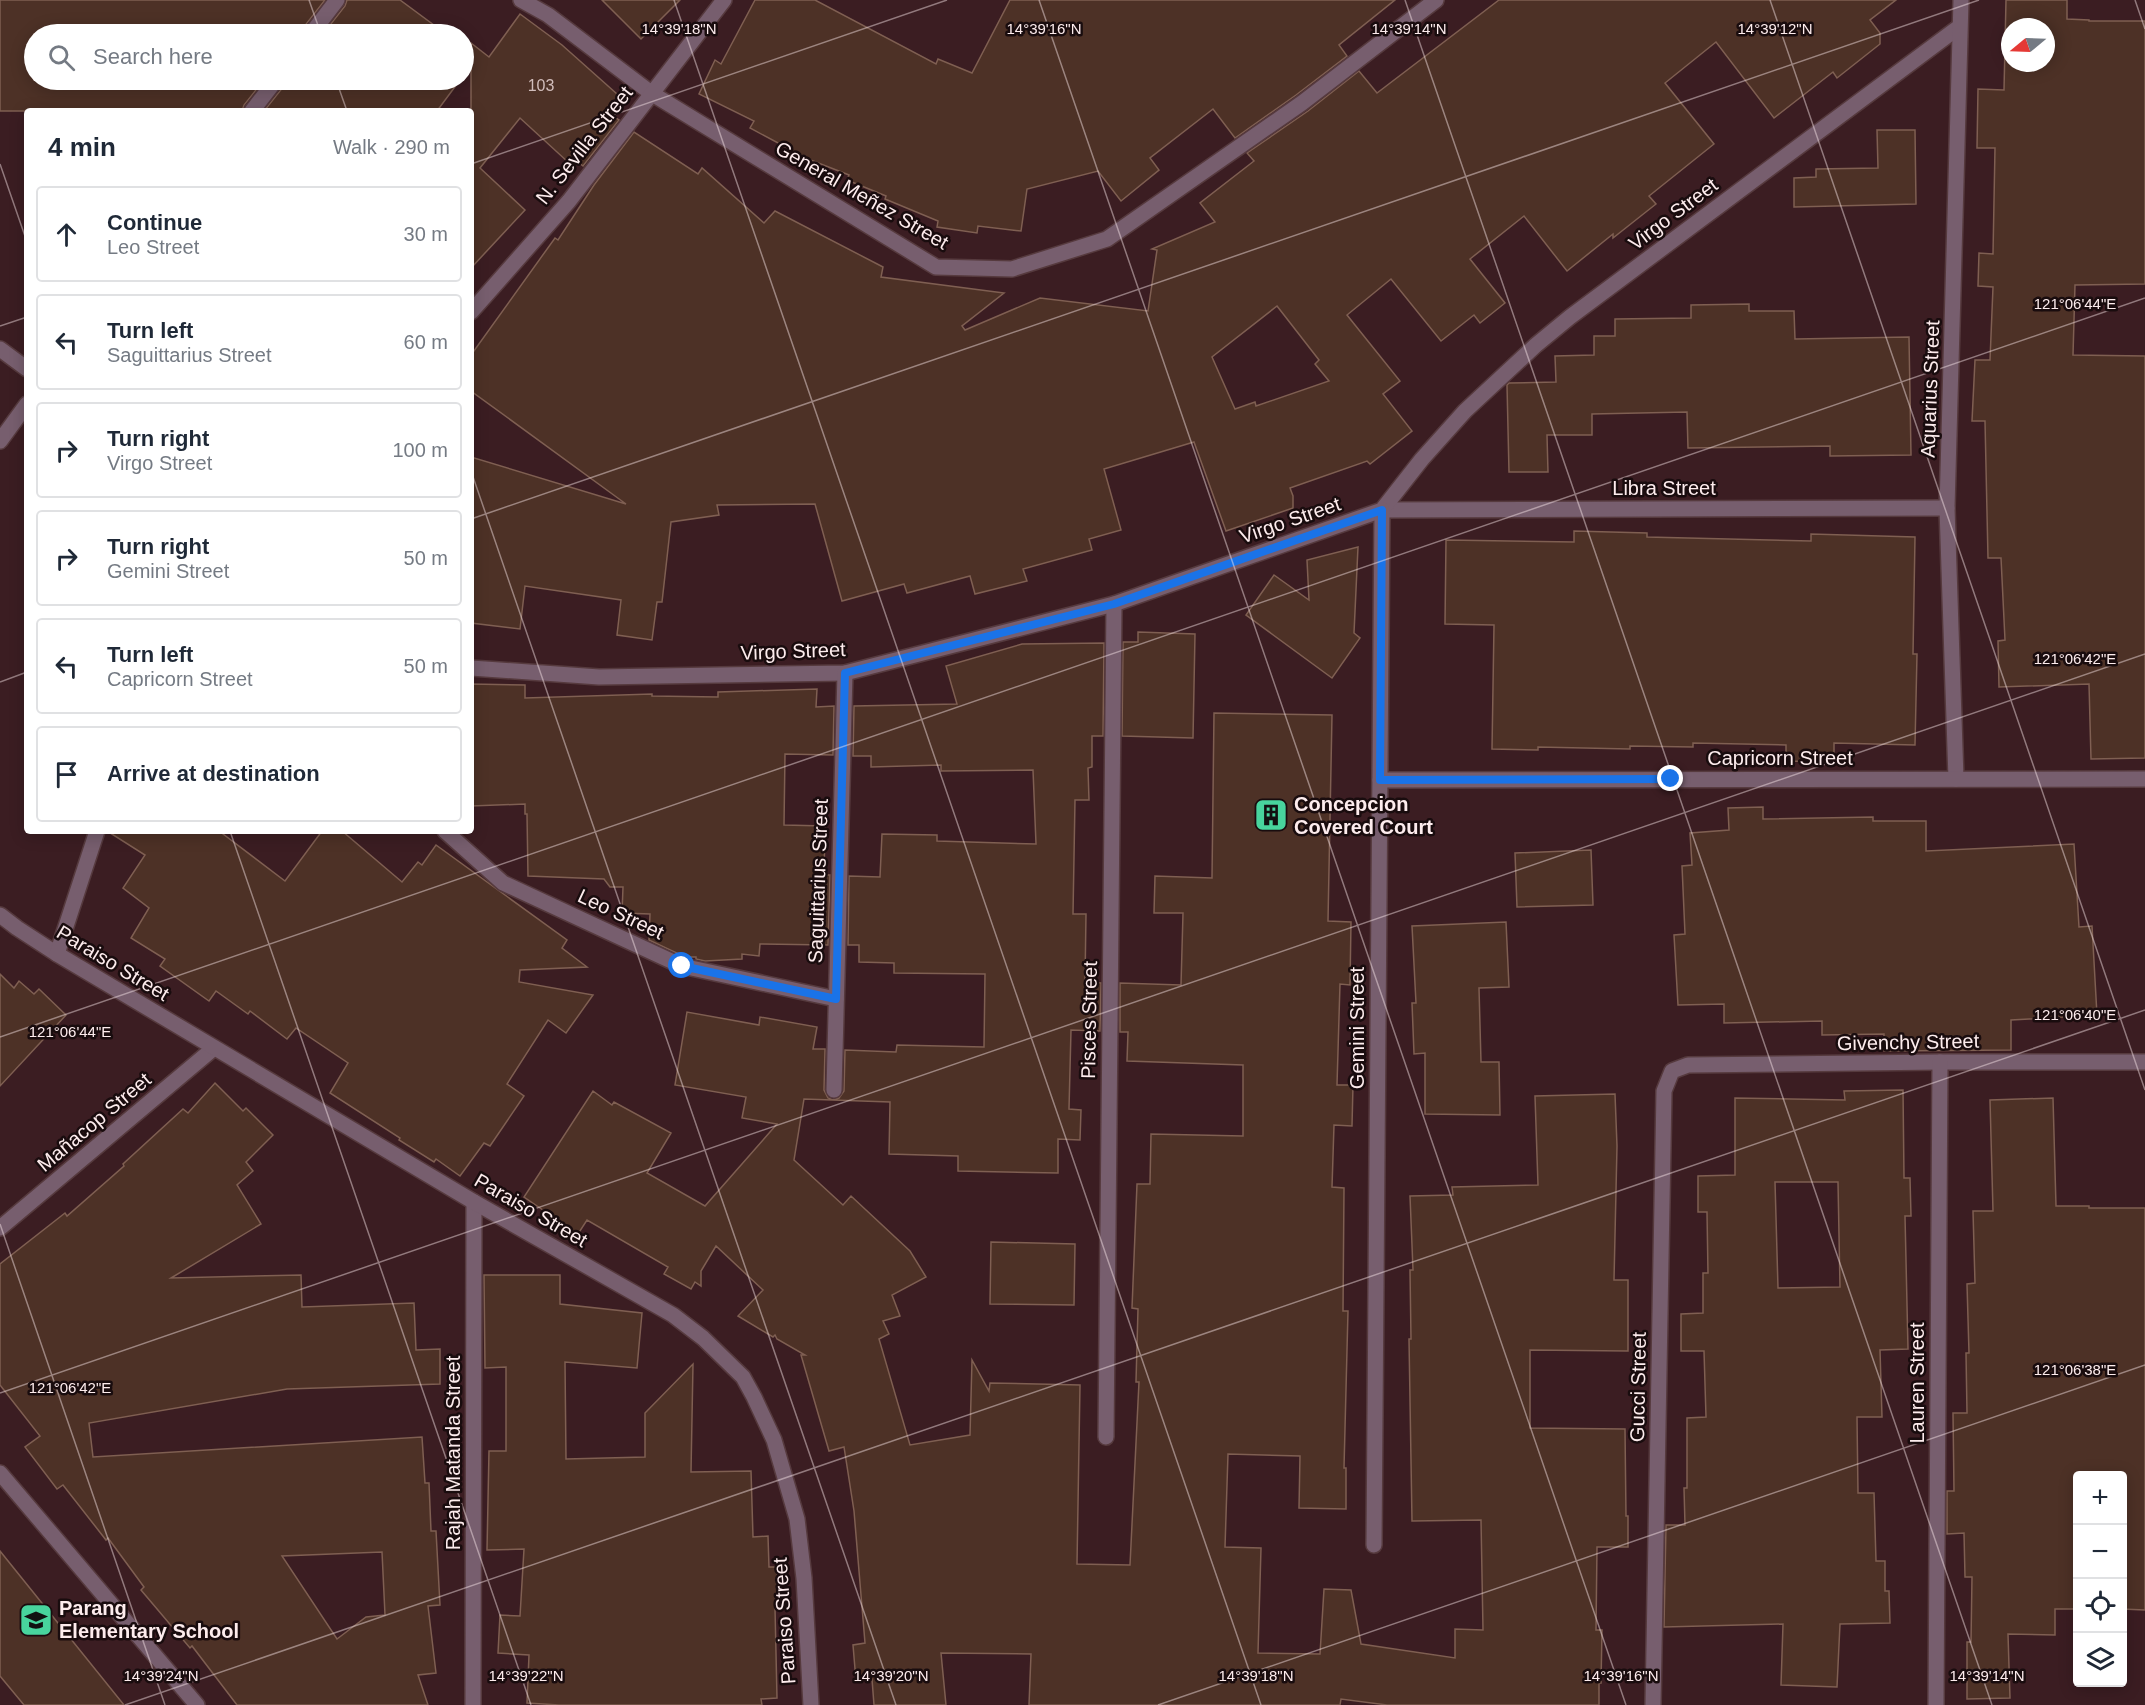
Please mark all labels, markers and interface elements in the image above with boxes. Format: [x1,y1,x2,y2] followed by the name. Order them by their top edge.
[2001,18,2055,72] north arrow
[641,20,717,37] text: 14°39'18"N
[1006,20,1082,37] text: 14°39'16"N
[1371,20,1447,37] text: 14°39'14"N
[1737,20,1813,37] text: 14°39'12"N
[24,24,474,90] search box
[45,41,78,74] icon: search
[93,44,213,69] text: Search here
[528,77,554,94] house number: 103
[531,81,637,208] street label: N. Sevilla Street
[48,132,116,162] text: 4 min
[333,136,450,158] text: Walk · 290 m
[772,137,953,254] street label: General Meñez Street
[1624,173,1722,254] street label: Virgo Street
[107,210,202,235] text: Continue
[50,218,83,251] icon: ahead
[404,223,448,245] text: 30 m
[107,236,199,258] text: Leo Street
[2034,295,2116,312] text: 121°06'44"E
[107,318,193,343] text: Turn left
[1917,319,1943,458] street label: Aquarius Street
[50,326,83,359] icon: left
[404,331,448,353] text: 60 m
[107,344,272,366] text: Saguittarius Street
[107,426,209,451] text: Turn right
[50,434,83,467] icon: right
[392,439,448,461] text: 100 m
[107,452,212,474] text: Virgo Street
[1612,477,1716,499] street label: Libra Street
[1237,492,1344,548] street label: Virgo Street
[107,534,209,559] text: Turn right
[50,542,83,575] icon: right
[404,547,448,569] text: 50 m
[107,560,229,582] text: Gemini Street
[740,638,846,664] street label: Virgo Street
[107,642,193,667] text: Turn left
[50,650,83,683] icon: left
[2034,650,2116,667] text: 121°06'42"E
[404,655,448,677] text: 50 m
[107,668,253,690] text: Capricorn Street
[1707,747,1853,769] street label: Capricorn Street
[50,758,83,791] icon: arrive
[107,761,320,786] text: Arrive at destination
[1657,765,1683,791] route end
[1294,793,1433,838] place label: Concepcion Covered Court
[1253,797,1289,833] building icon: Concepcion Covered Court
[804,798,832,964] street label: Saguittarius Street
[575,885,668,944] street label: Leo Street
[53,921,173,1005] street label: Paraiso Street
[668,952,694,978] route start
[1077,960,1101,1079] street label: Pisces Street
[1346,966,1368,1089] street label: Gemini Street
[2034,1006,2116,1023] text: 121°06'40"E
[29,1023,111,1040] text: 121°06'44"E
[1837,1030,1980,1054] street label: Givenchy Street
[33,1068,155,1176] street label: Mañacop Street
[471,1169,592,1251] street label: Paraiso Street
[1906,1322,1928,1444] street label: Lauren Street
[1626,1331,1650,1442] street label: Gucci Street
[442,1355,464,1550] street label: Rajah Matanda Street
[2034,1361,2116,1378] text: 121°06'38"E
[29,1379,111,1396] text: 121°06'42"E
[2073,1471,2127,1687] map controls
[2073,1471,2127,1525] button: +
[2073,1525,2127,1579] button: −
[769,1557,799,1685] street label: Paraiso Street
[2073,1579,2127,1633] button: locate
[59,1597,239,1642] place label: Parang Elementary School
[18,1602,54,1638] school or university icon: Parang Elementary School
[2073,1633,2127,1687] button: layers
[123,1667,199,1684] text: 14°39'24"N
[488,1667,564,1684] text: 14°39'22"N
[853,1667,929,1684] text: 14°39'20"N
[1218,1667,1294,1684] text: 14°39'18"N
[1583,1667,1659,1684] text: 14°39'16"N
[1949,1667,2025,1684] text: 14°39'14"N

